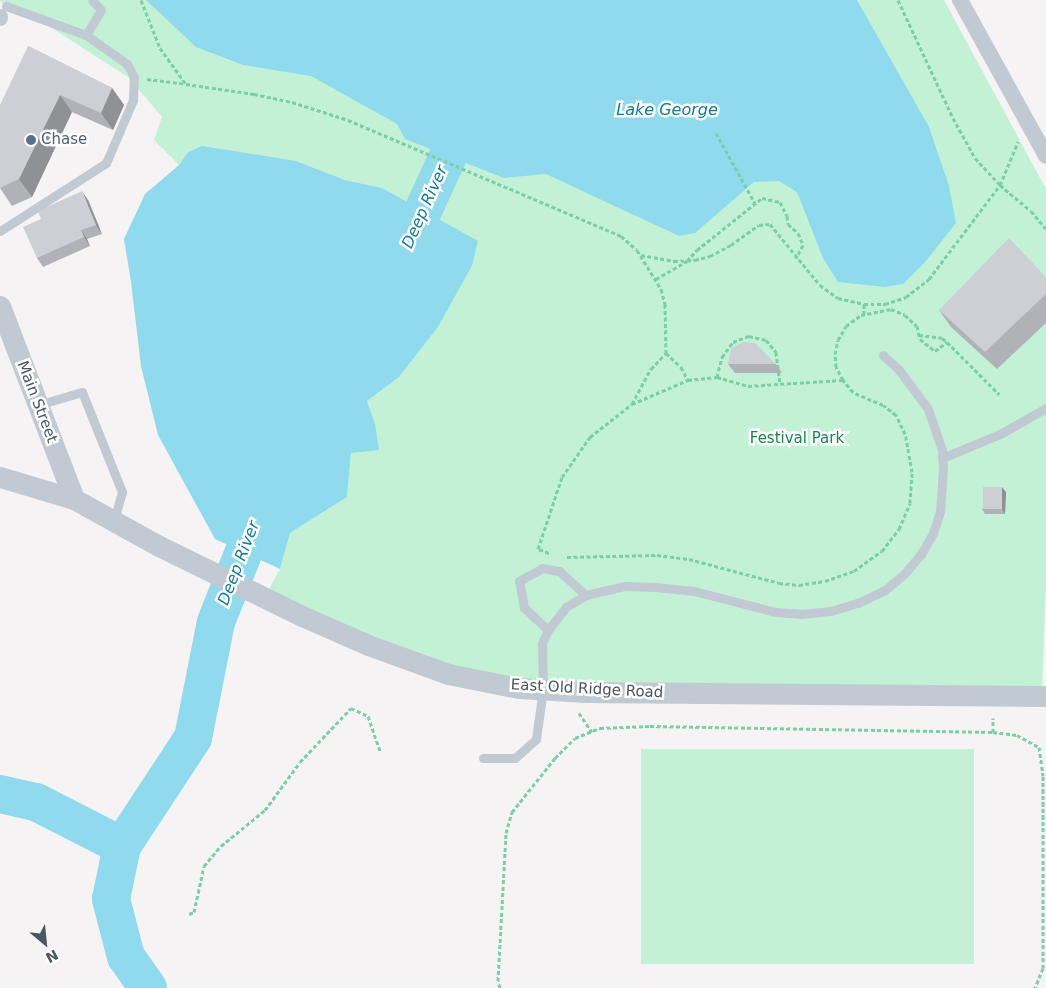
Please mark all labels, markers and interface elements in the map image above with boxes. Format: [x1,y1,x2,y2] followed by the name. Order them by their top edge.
[616,100,718,120] water label: Lake George
[41,131,87,149] place label: Chase
[25,134,37,146] marker: Chase
[398,163,452,251] water label: Deep River
[13,359,61,445] street label: Main Street
[750,430,844,448] park label: Festival Park
[214,518,264,608] water label: Deep River
[510,676,664,702] street label: East Old Ridge Road
[20,918,70,968] north arrow
[43,946,61,966] text: N

